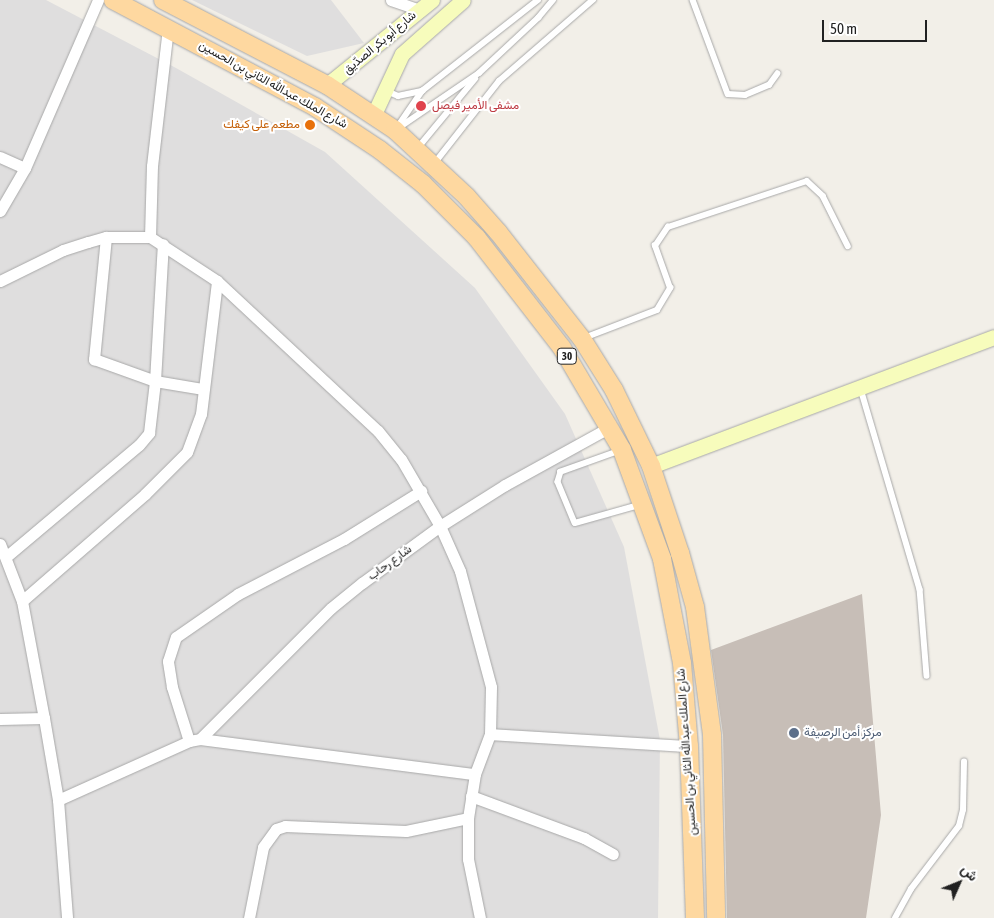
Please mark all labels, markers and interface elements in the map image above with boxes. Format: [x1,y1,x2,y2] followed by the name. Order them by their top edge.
[341,8,419,78] street label: شارع أبو بكر الصدّيق
[824,10,929,42] scale bar
[830,20,857,37] text: 50 m
[196,38,350,132] street label: شارع الملك عبدالله الثاني بن الحسين
[414,99,428,113] marker: مشفى الأمير فيصل
[432,99,519,113] place label: مشفى الأمير فيصل
[223,118,300,132] place label: مطعم على كيفك
[304,119,316,131] marker: مطعم على كيفك
[556,348,578,364] road number: 30
[365,542,415,584] street label: شارع رحاب
[674,668,700,836] street label: شارع الملك عبدالله الثاني بن الحسين
[804,726,882,740] place label: مركز أمن الرصيفة
[788,727,800,739] marker: مركز أمن الرصيفة
[934,858,984,908] north arrow
[958,861,981,884] text: ش

